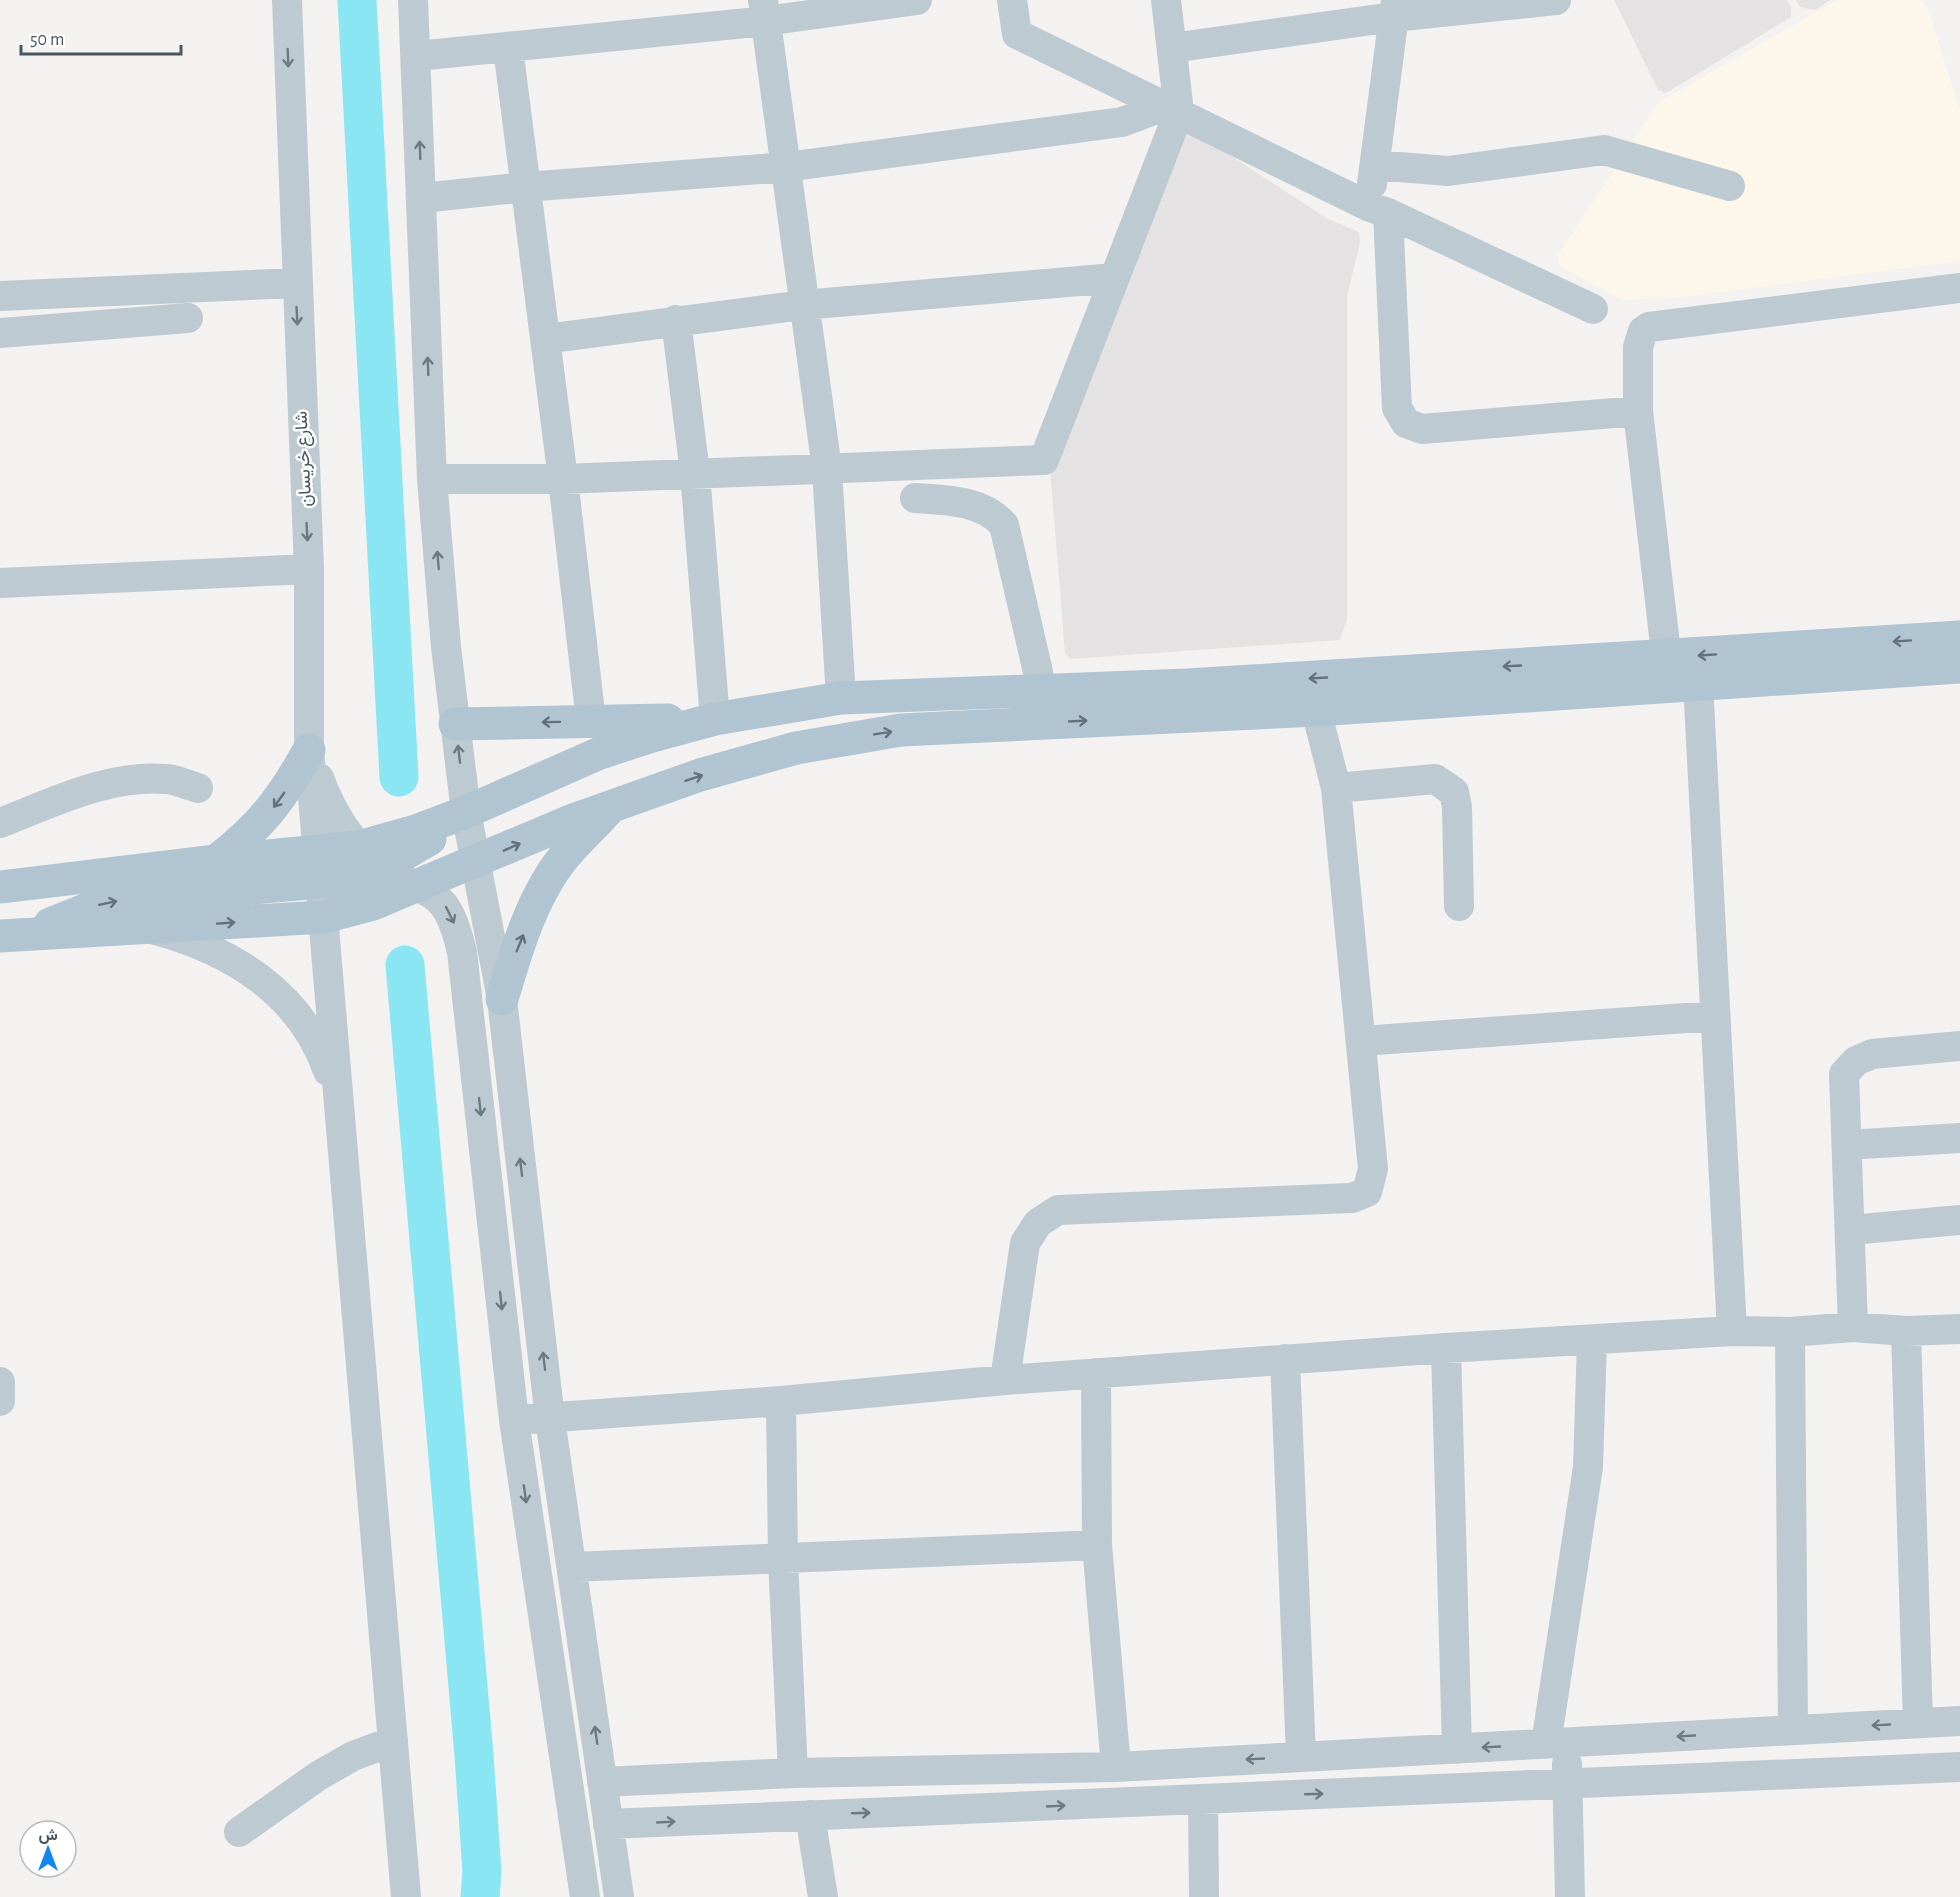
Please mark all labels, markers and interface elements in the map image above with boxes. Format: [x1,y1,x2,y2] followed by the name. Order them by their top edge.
[21,18,182,56] scale bar
[30,31,64,49] text: 50 m
[283,48,294,68] one-way arrow
[414,140,426,160] one-way arrow
[292,306,303,326] one-way arrow
[422,356,433,376] one-way arrow
[293,411,317,507] street label: شارع خريسان
[301,522,312,542] one-way arrow
[433,551,444,571] one-way arrow
[1892,636,1912,647] one-way arrow
[1698,649,1718,660] one-way arrow
[1503,661,1523,672] one-way arrow
[1308,672,1328,683] one-way arrow
[542,716,562,728] one-way arrow
[1067,716,1087,727] one-way arrow
[873,728,893,739] one-way arrow
[453,745,464,765] one-way arrow
[684,771,703,782] one-way arrow
[273,791,285,808] one-way arrow
[502,841,520,852] one-way arrow
[98,897,117,908] one-way arrow
[444,906,456,924] one-way arrow
[216,917,236,928] one-way arrow
[515,934,526,953] one-way arrow
[474,1096,485,1116] one-way arrow
[515,1158,526,1178] one-way arrow
[496,1290,507,1310] one-way arrow
[538,1351,549,1371] one-way arrow
[520,1484,531,1504] one-way arrow
[1871,1720,1891,1731] one-way arrow
[590,1726,601,1746] one-way arrow
[1676,1731,1696,1742] one-way arrow
[1482,1742,1502,1753] one-way arrow
[1245,1754,1265,1765] one-way arrow
[1303,1789,1323,1800] one-way arrow
[1046,1800,1066,1811] one-way arrow
[851,1807,871,1819] one-way arrow
[656,1816,676,1827] one-way arrow
[18,1819,78,1879] north arrow
[38,1827,58,1844] text: ش

